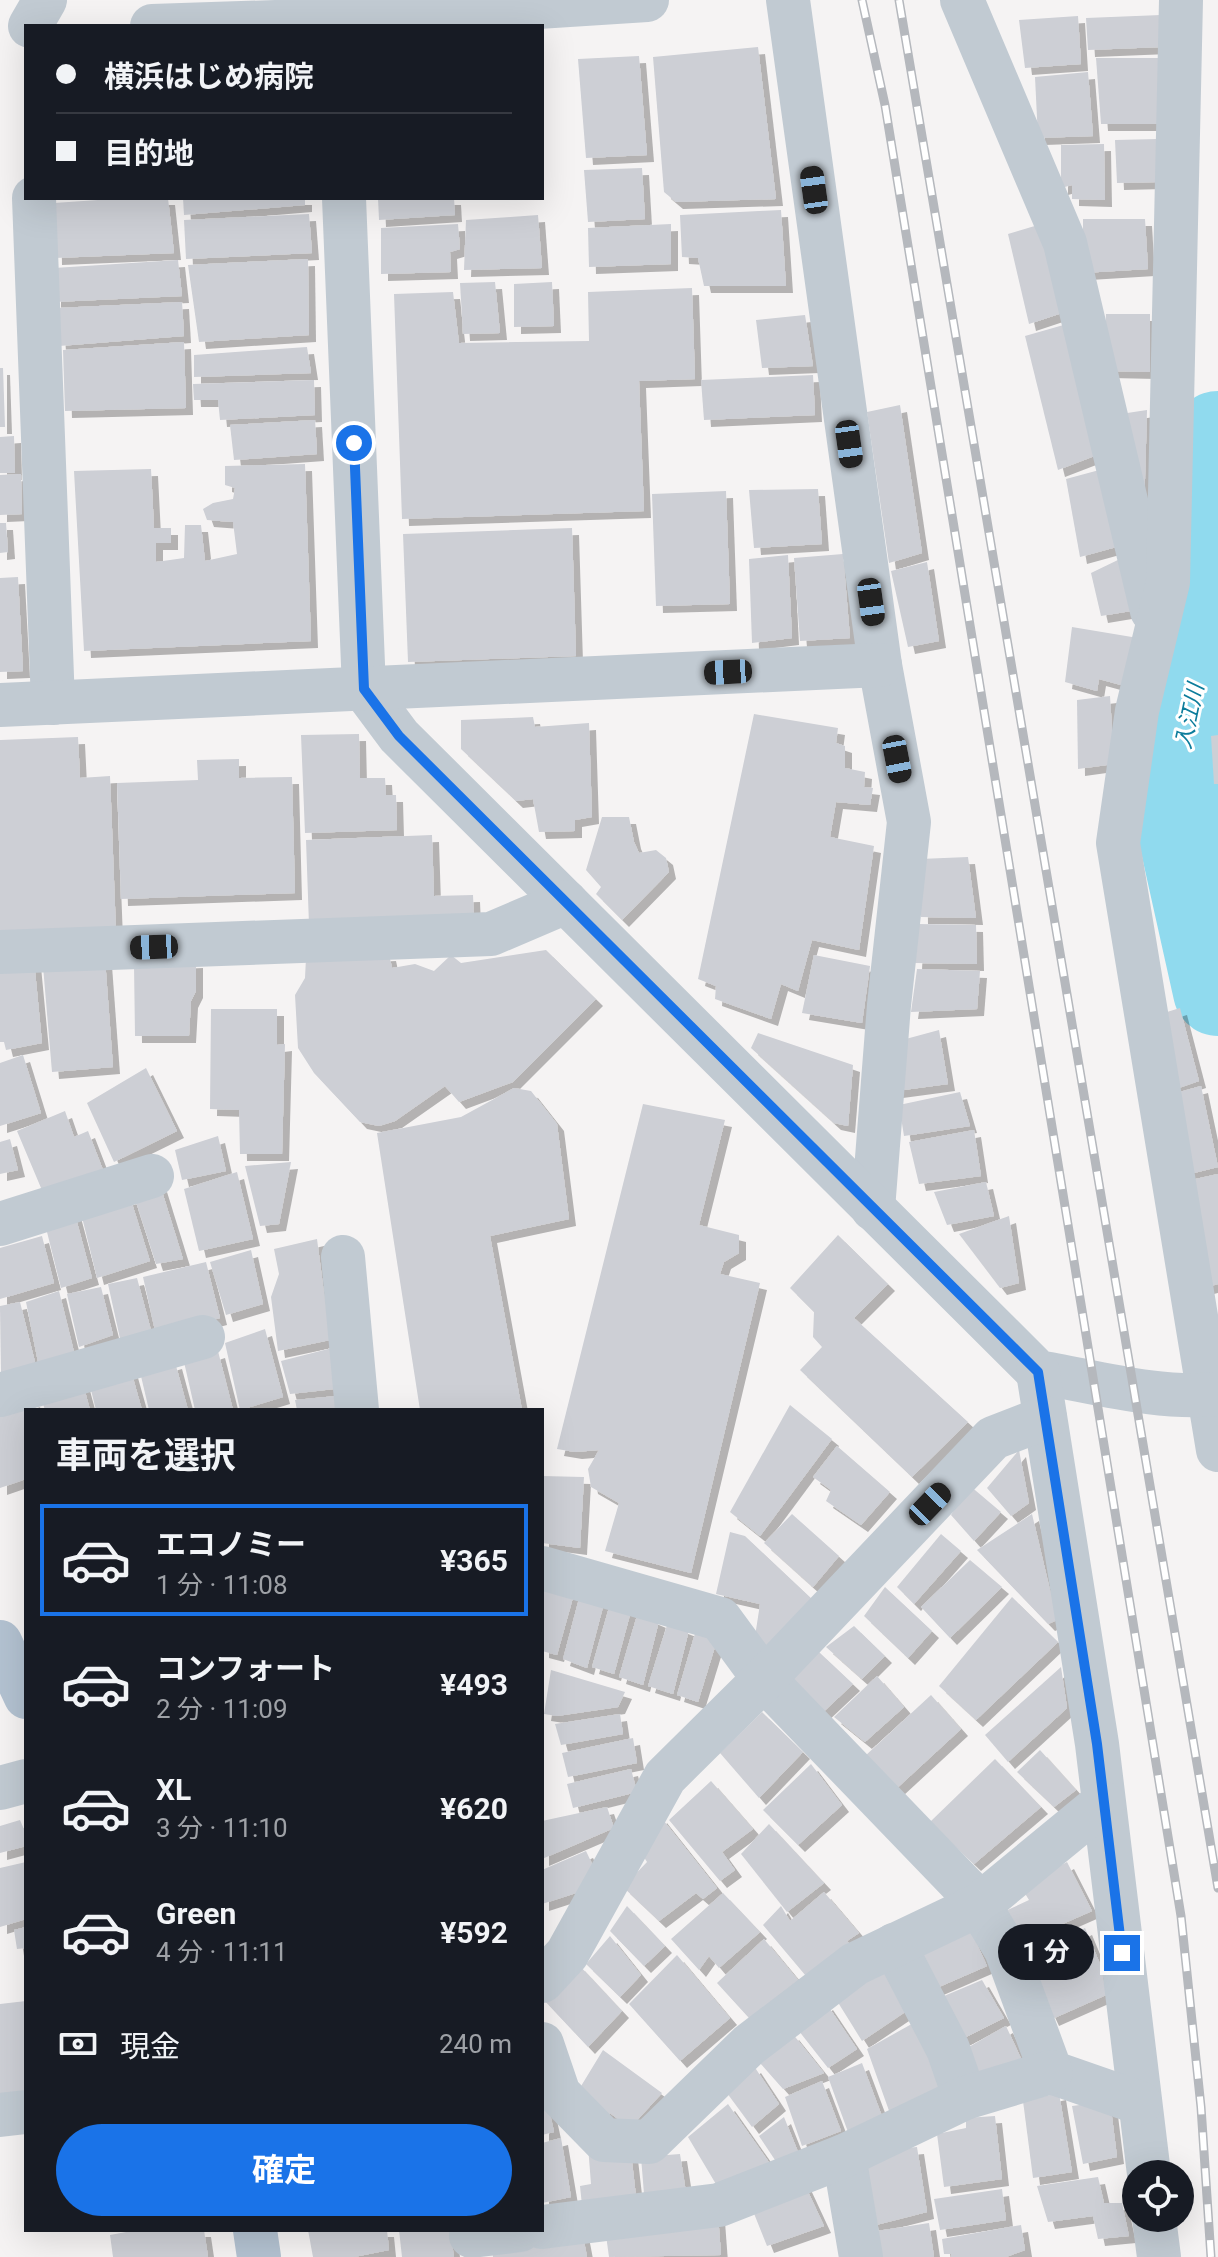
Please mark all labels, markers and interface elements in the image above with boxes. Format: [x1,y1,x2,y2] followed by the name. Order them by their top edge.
[104,59,314,94] text: 横浜はじめ病院
[104,136,194,171] text: 目的地
[799,165,829,215] car
[834,419,864,469] car
[336,425,372,461] route start
[856,577,886,627] car
[703,659,753,685] car
[1170,679,1209,751] water label: 入江川
[881,733,913,785] car
[130,934,178,960] car
[56,1435,236,1477] text: 車両を選択
[905,1478,955,1530] car
[60,1524,132,1596] icon: car
[156,1527,306,1562] text: エコノミー
[440,1543,508,1578] text: ¥365
[156,1570,288,1600] text: 1 分 · 11:08
[60,1648,132,1720] icon: car
[156,1651,335,1686] text: コンフォート
[440,1667,508,1702] text: ¥493
[156,1694,288,1724] text: 2 分 · 11:09
[60,1772,132,1844] icon: car
[156,1772,191,1807] text: XL
[440,1791,508,1826] text: ¥620
[156,1813,288,1843] text: 3 分 · 11:10
[60,1896,132,1968] icon: car
[156,1896,236,1931] text: Green
[440,1915,508,1950] text: ¥592
[998,1925,1094,1981] callout: 1 分
[1104,1935,1140,1971] route end
[156,1937,288,1967] text: 4 分 · 11:11
[1022,1937,1070,1967] text: 1 分
[56,2022,100,2066] icon: cash
[120,2029,180,2064] text: 現金
[439,2029,512,2059] text: 240 m
[56,2124,512,2216] button: 確定
[1122,2160,1194,2232] map controls
[1122,2160,1194,2232] button: locate

